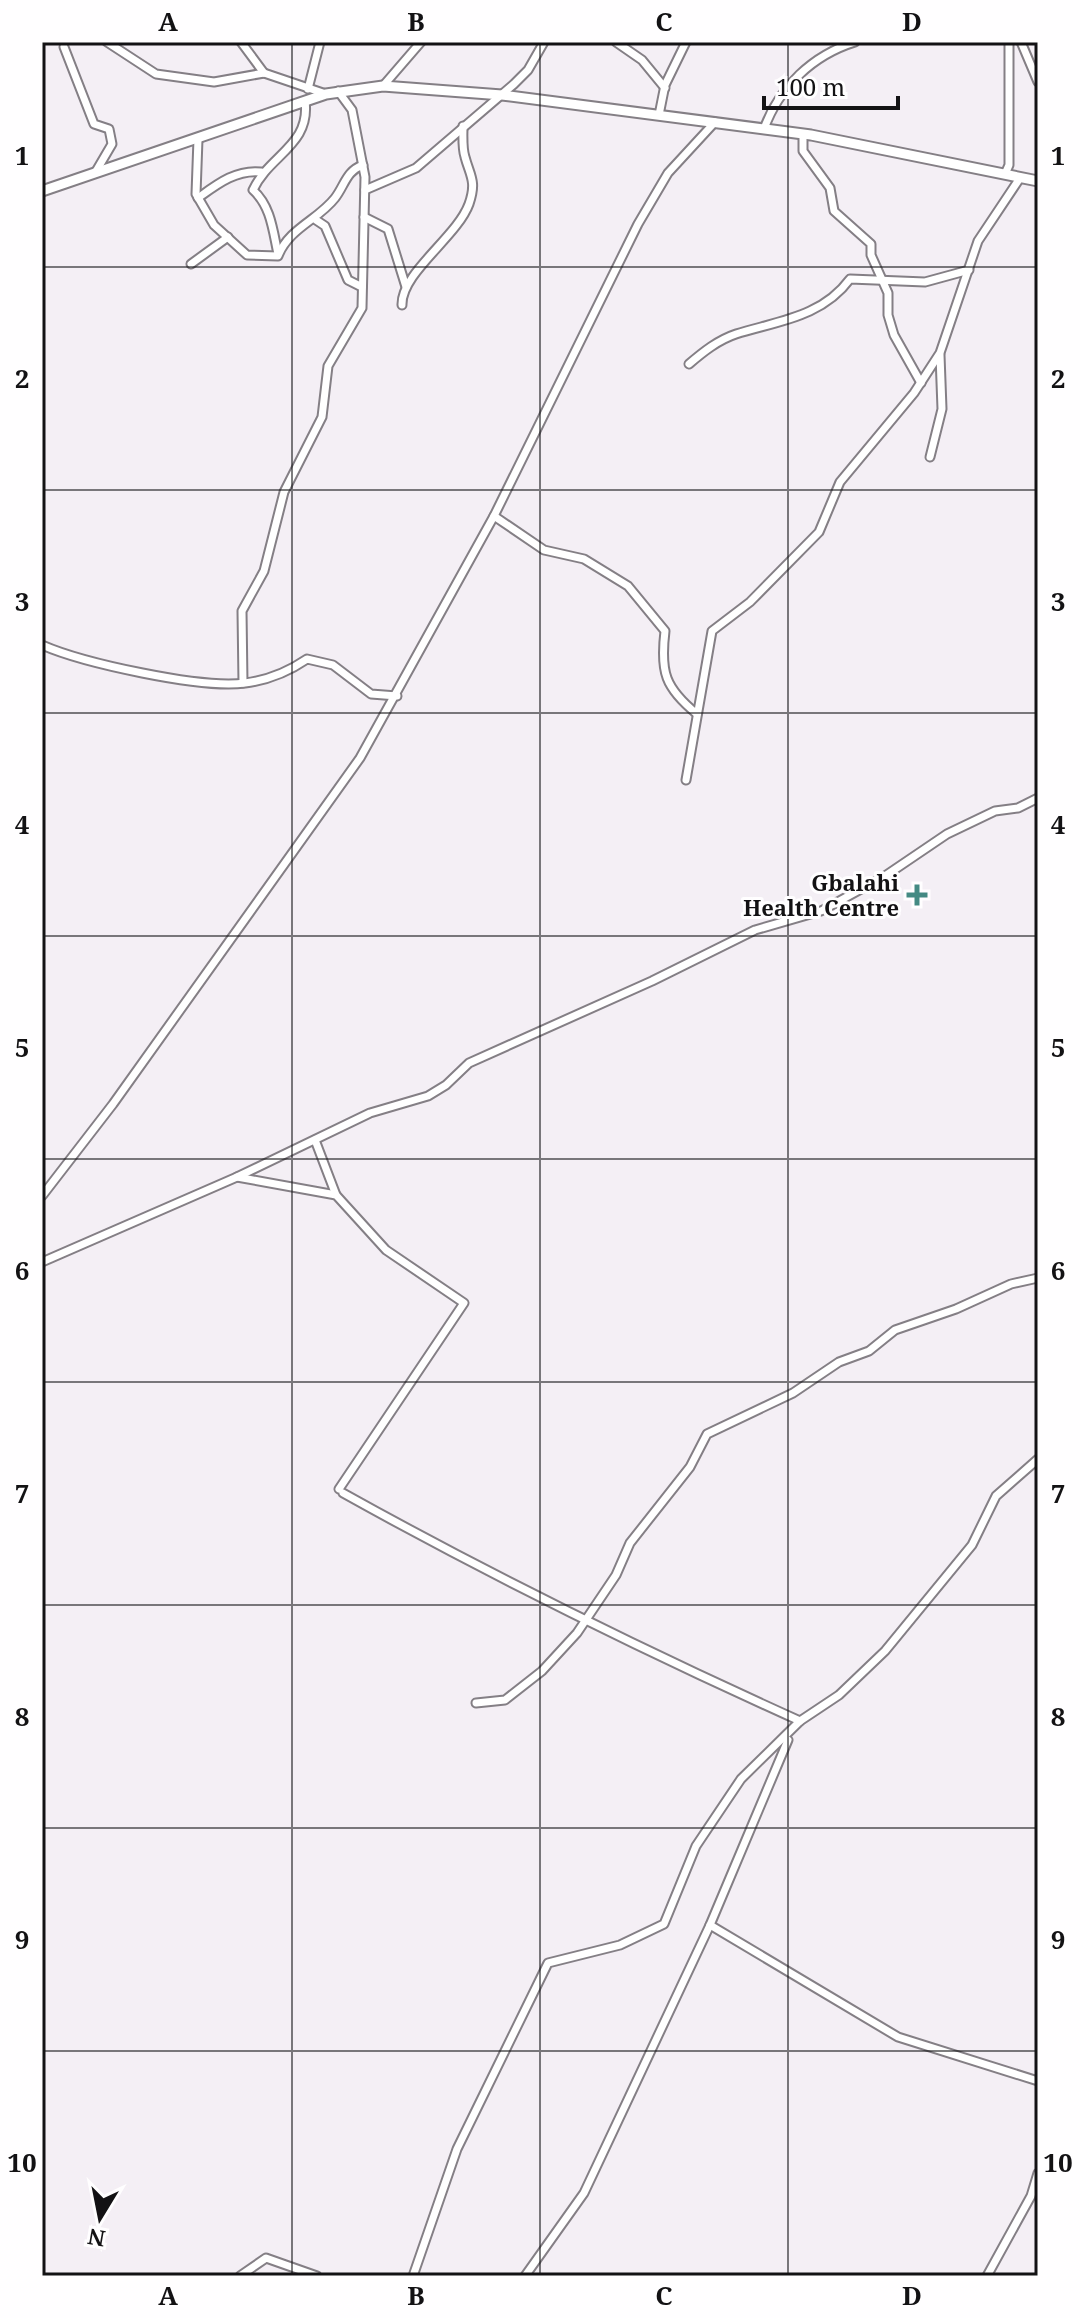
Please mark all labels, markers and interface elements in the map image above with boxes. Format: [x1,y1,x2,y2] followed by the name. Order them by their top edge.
[158,3,178,39] text: A
[407,3,425,39] text: B
[655,3,673,39] text: C
[902,3,922,39] text: D
[764,60,898,110] scale bar
[776,70,845,103] text: 100 m
[15,137,29,173] text: 1
[1051,137,1065,173] text: 1
[15,360,29,396] text: 2
[1051,360,1065,396] text: 2
[15,583,29,619] text: 3
[1051,583,1065,619] text: 3
[15,806,30,842] text: 4
[1051,806,1066,842] text: 4
[743,867,899,922] place label: Gbalahi Health Centre
[906,884,928,906] marker: Gbalahi Health Centre
[15,1029,29,1065] text: 5
[1051,1029,1065,1065] text: 5
[15,1252,29,1288] text: 6
[1051,1252,1065,1288] text: 6
[15,1475,29,1511] text: 7
[1051,1475,1065,1511] text: 7
[15,1698,29,1734] text: 8
[1051,1698,1065,1734] text: 8
[15,1921,29,1957] text: 9
[1051,1921,1065,1957] text: 9
[7,2144,37,2180] text: 10
[1043,2144,1073,2180] text: 10
[60,2178,140,2258] north arrow
[85,2222,107,2255] text: N
[158,2277,178,2313] text: A
[407,2277,425,2313] text: B
[655,2277,673,2313] text: C
[902,2277,922,2313] text: D

